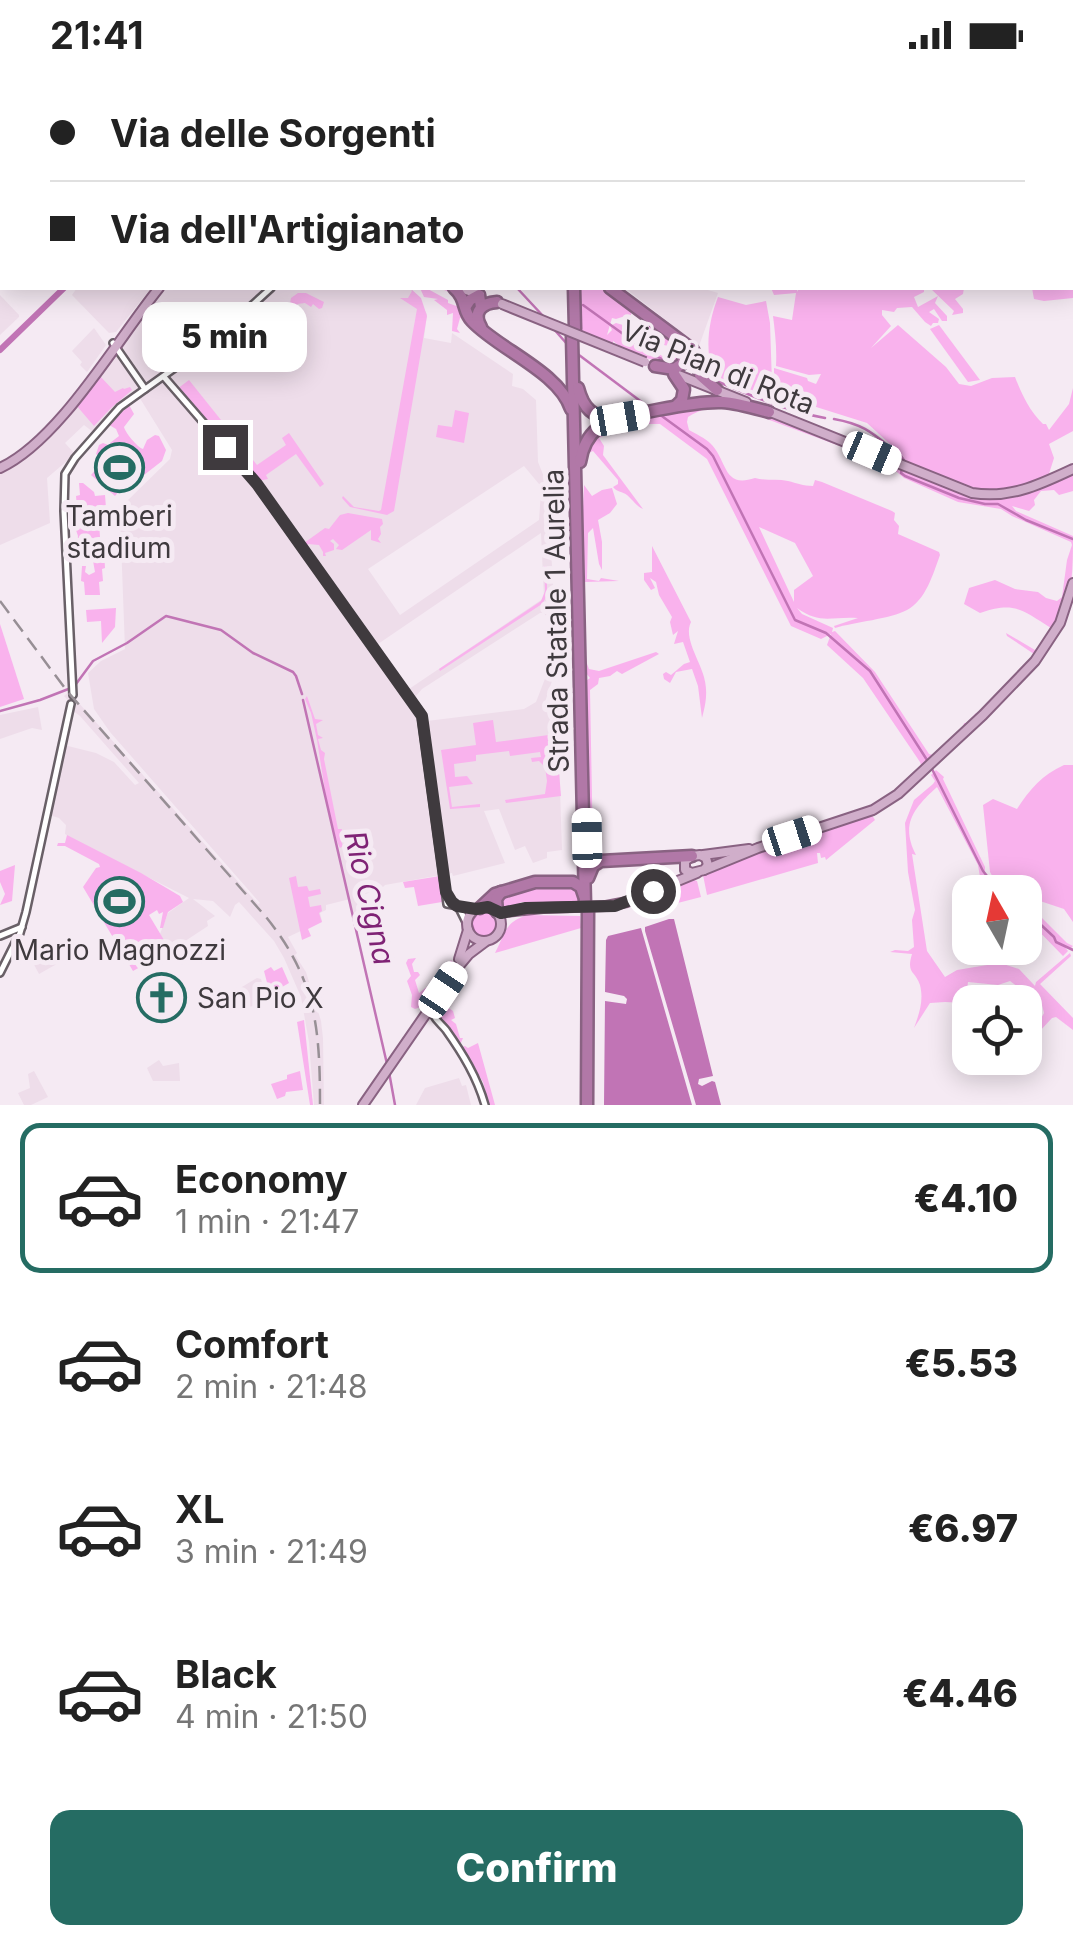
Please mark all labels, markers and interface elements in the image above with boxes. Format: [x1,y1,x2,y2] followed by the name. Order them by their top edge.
[50,12,144,58] text: 21:41
[110,110,436,156] text: Via delle Sorgenti
[110,206,465,252] text: Via dell'Artigianato
[142,302,308,372] callout: 5 min
[616,313,820,421] street label: Via Pian di Rota
[181,317,268,356] text: 5 min
[588,398,652,438] car
[203,425,248,470] route end
[839,427,905,479] car
[93,442,145,494] sports icon: Tamberi stadium
[536,469,576,773] street label: Strada Statale 1 Aurelia
[65,499,173,565] place label: Tamberi stadium
[571,808,603,868] car
[759,812,825,860] car
[337,827,403,968] water label: Rio Cigna
[631,869,676,914] route start
[952,875,1042,965] north arrow
[952,875,1042,1075] map controls
[94,876,146,928] sports icon: Mario Magnozzi
[14,933,226,967] place label: Mario Magnozzi
[414,957,472,1023] car
[136,972,188,1024] church icon: San Pio X
[197,981,324,1015] place label: San Pio X
[952,985,1042,1075] button: locate
[55,1153,145,1243] icon: car
[175,1156,348,1202] text: Economy
[914,1175,1018,1221] text: €4.10
[175,1202,359,1241] text: 1 min · 21:47
[55,1318,145,1408] icon: car
[175,1321,329,1367] text: Comfort
[905,1340,1018,1386] text: €5.53
[175,1367,368,1406] text: 2 min · 21:48
[55,1483,145,1573] icon: car
[175,1486,225,1532] text: XL
[908,1505,1018,1551] text: €6.97
[175,1532,368,1571] text: 3 min · 21:49
[55,1648,145,1738] icon: car
[175,1651,277,1697] text: Black
[902,1670,1018,1716] text: €4.46
[175,1697,368,1736] text: 4 min · 21:50
[50,1810,1023,1925] button: Confirm

